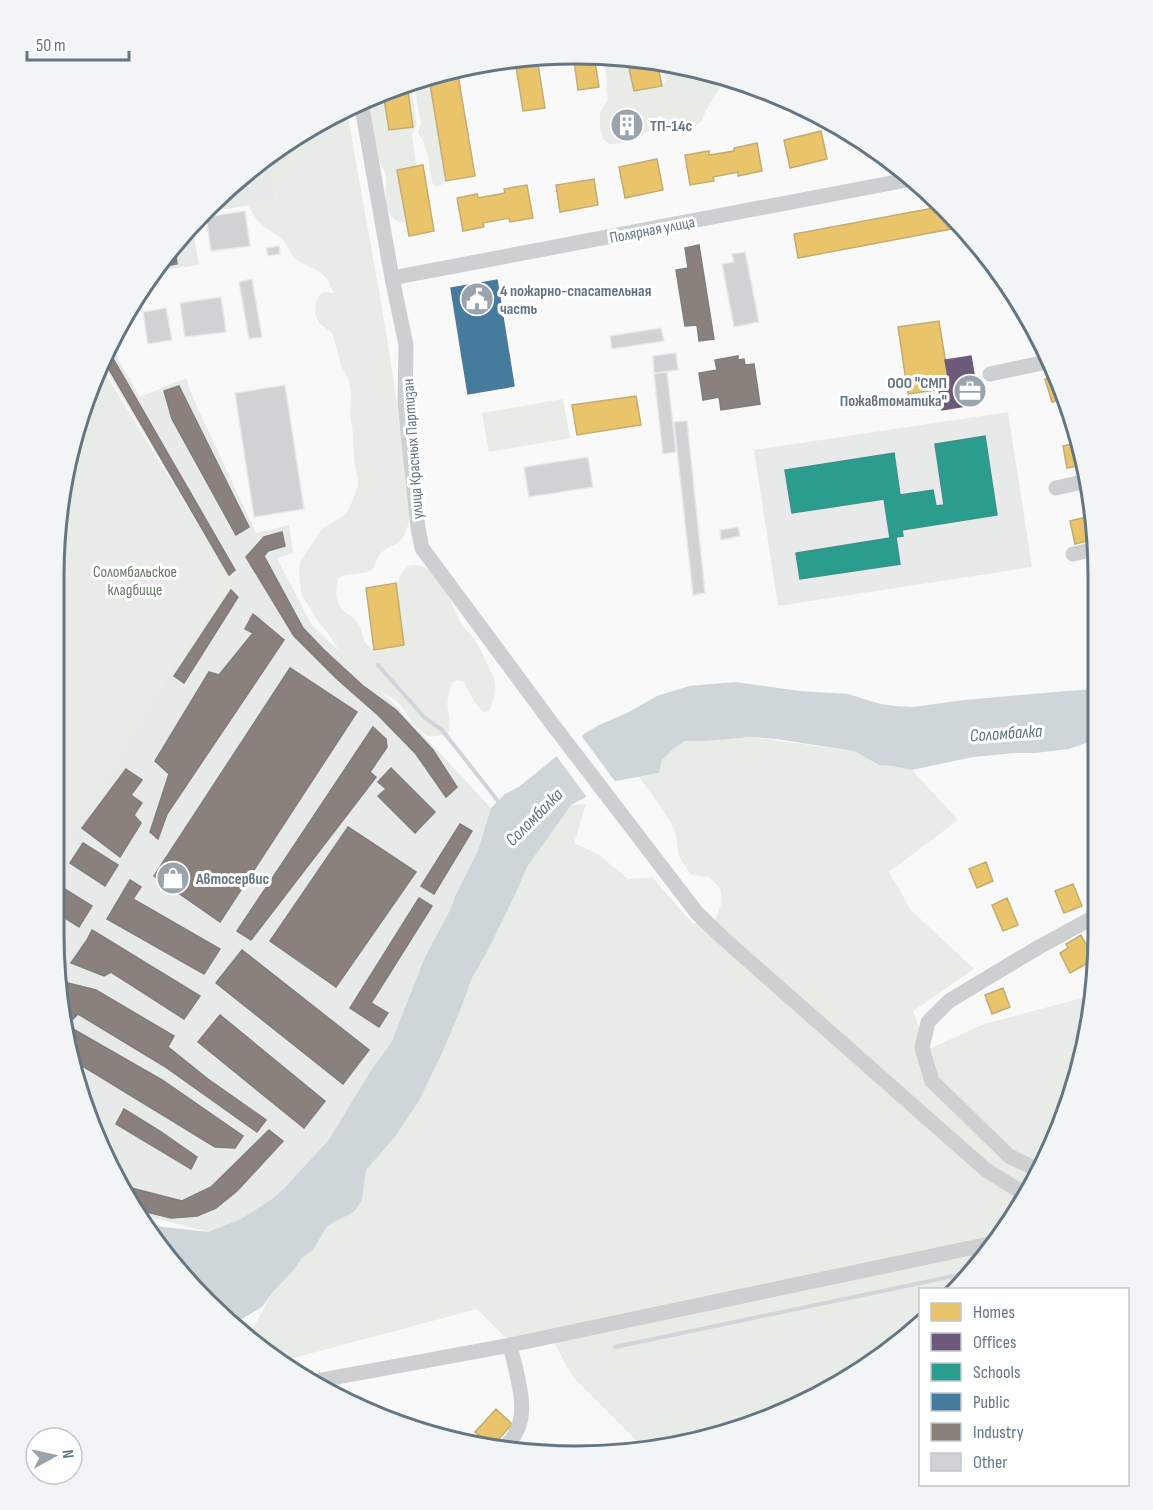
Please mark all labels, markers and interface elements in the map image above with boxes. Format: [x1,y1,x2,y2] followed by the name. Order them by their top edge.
[27,24,129,62] scale bar
[36,35,66,56] text: 50 m
[609,107,645,143] building icon: ТП-14с
[650,117,692,136] place label: ТП-14с
[608,213,696,248] street label: Полярная улица
[459,281,495,317] public building icon: 4 пожарно-спасательная часть
[500,282,651,319] place label: 4 пожарно-спасательная часть
[952,373,988,409] office icon: ООО "СМП Пожавтоматика"
[840,374,947,411] place label: ООО "СМП Пожавтоматика"
[399,378,428,520] street label: улица Красных Партизан
[93,563,177,600] park label: Соломбальское кладбище
[969,720,1044,747] water label: Соломбалка
[501,784,568,850] water label: Соломбалка
[155,860,191,896] shop icon: Автосервис
[195,870,269,889] place label: Автосервис
[919,1288,1129,1486] legend
[973,1302,1015,1323] text: Homes
[973,1332,1016,1353] text: Offices
[973,1362,1020,1383] text: Schools
[973,1392,1010,1413] text: Public
[973,1422,1024,1443] text: Industry
[24,1426,84,1486] north arrow
[57,1449,77,1460] text: N
[973,1452,1007,1473] text: Other

